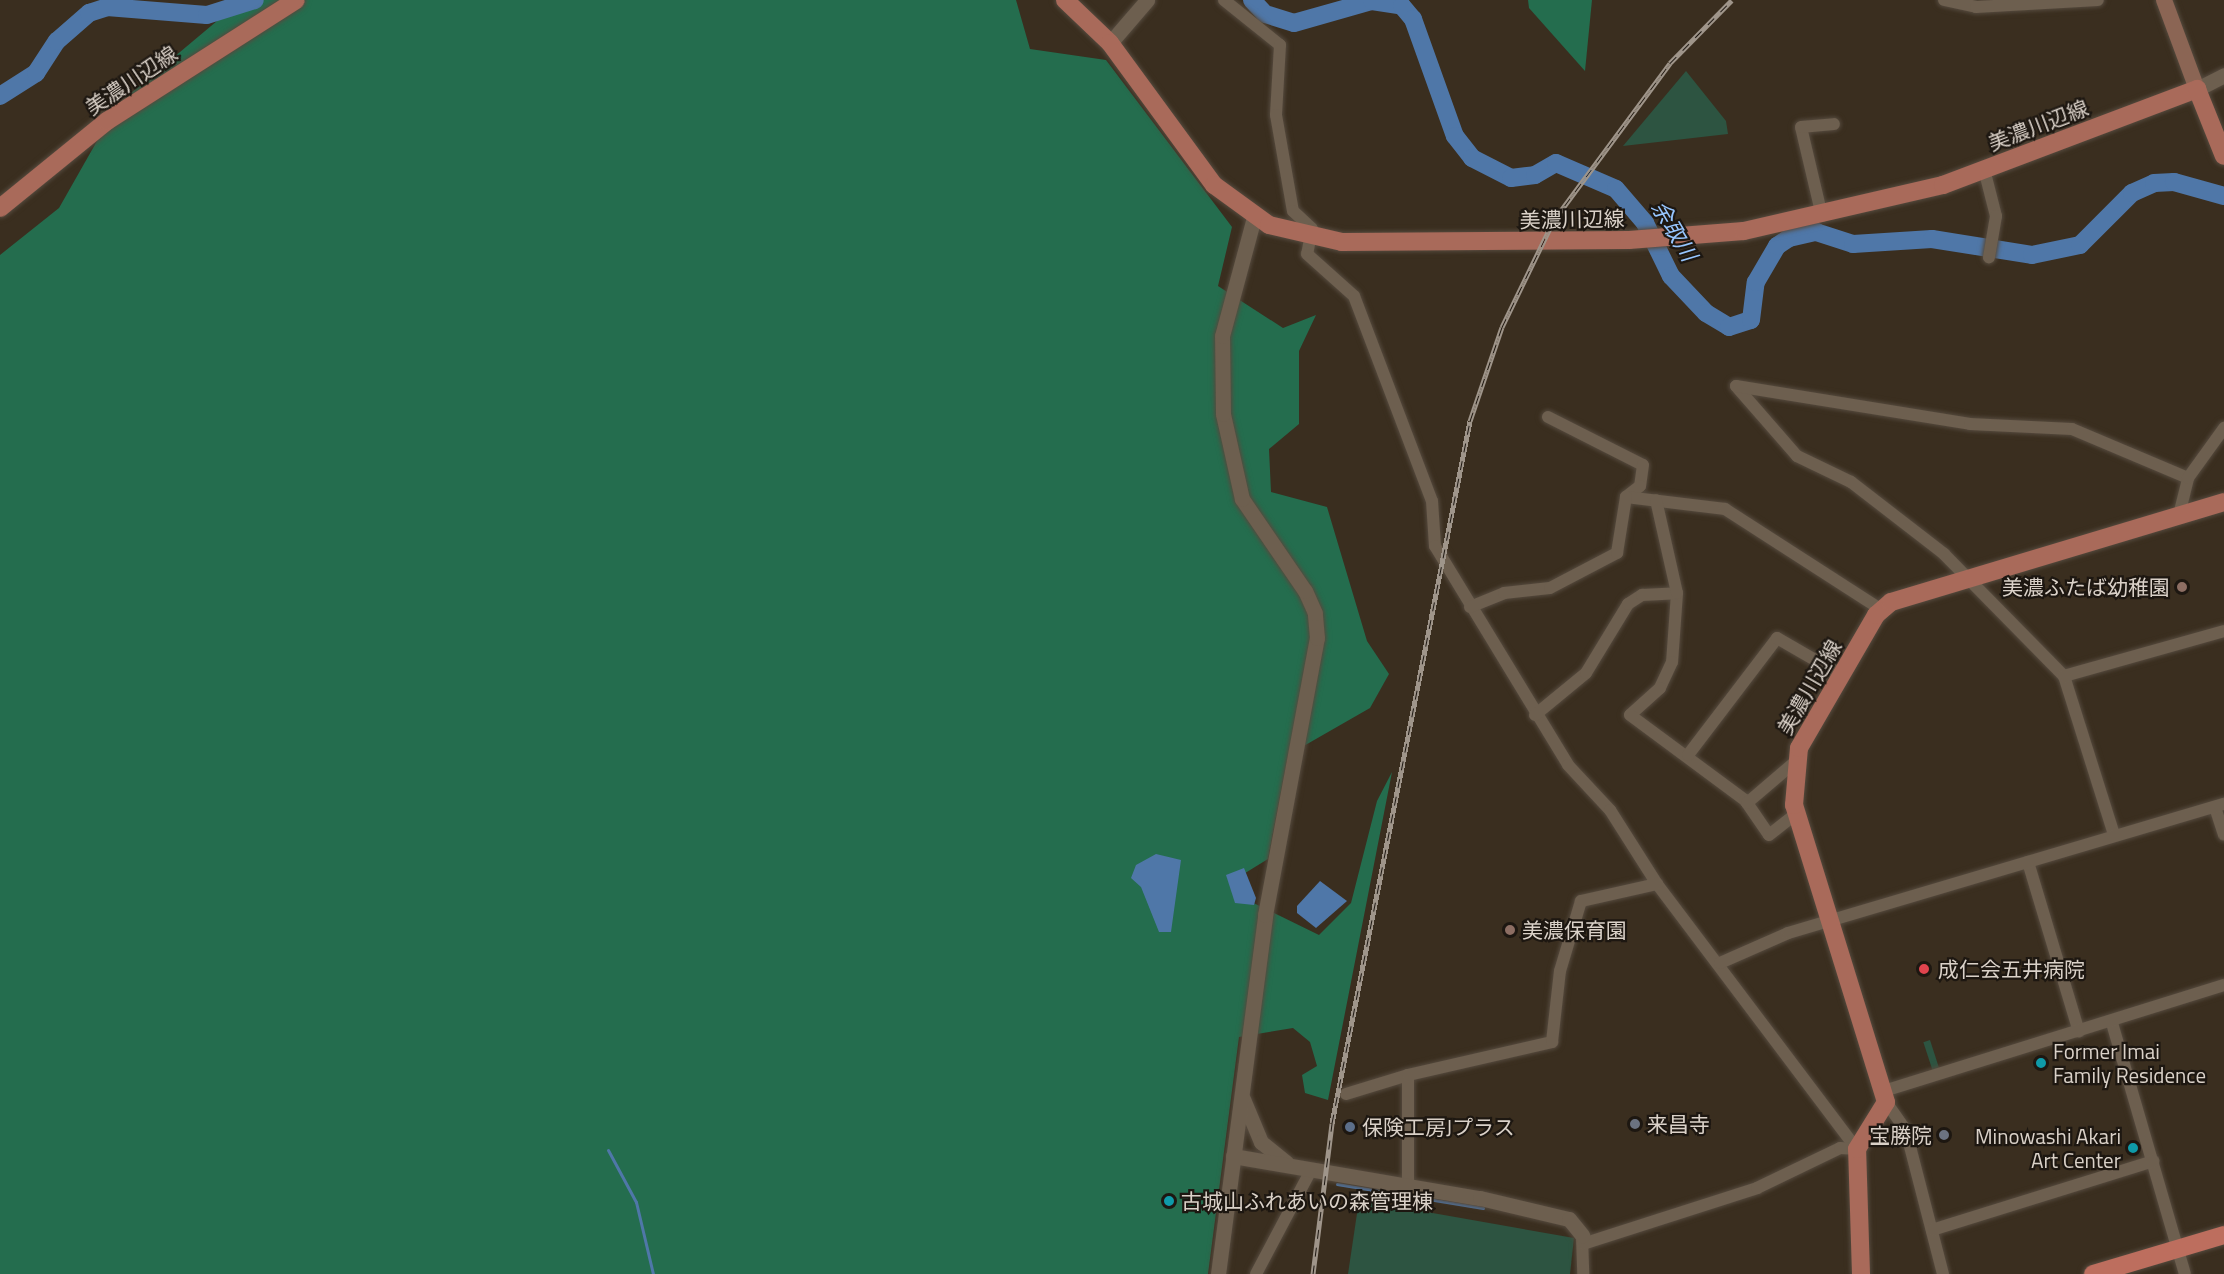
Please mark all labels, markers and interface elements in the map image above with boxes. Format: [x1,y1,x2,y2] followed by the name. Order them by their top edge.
[80,40,182,120] street label: 美濃川辺線
[1984,94,2092,156] street label: 美濃川辺線
[1646,196,1702,266] water label: 余取川
[1519,205,1625,233] street label: 美濃川辺線
[2002,574,2170,600] place label: 美濃ふたば幼稚園
[2175,580,2189,594] marker: 美濃ふたば幼稚園
[1772,635,1846,739] street label: 美濃川辺線
[1522,917,1627,943] place label: 美濃保育園
[1503,923,1517,937] marker: 美濃保育園
[1938,956,2085,982] place label: 成仁会五井病院
[1915,960,1933,978] marker: 成仁会五井病院
[2053,1038,2206,1088] place label: Former Imai Family Residence
[2034,1056,2048,1070] marker: Former Imai Family Residence
[1647,1111,1710,1137] place label: 来昌寺
[1362,1114,1515,1140] place label: 保険工房Jプラス
[1628,1117,1642,1131] marker: 来昌寺
[1343,1120,1357,1134] marker: 保険工房Jプラス
[1869,1122,1932,1148] place label: 宝勝院
[1975,1123,2121,1173] place label: Minowashi Akari Art Center
[1937,1128,1951,1142] marker: 宝勝院
[2126,1141,2140,1155] marker: Minowashi Akari Art Center
[1181,1188,1433,1214] place label: 古城山ふれあいの森管理棟
[1162,1194,1176,1208] marker: 古城山ふれあいの森管理棟

